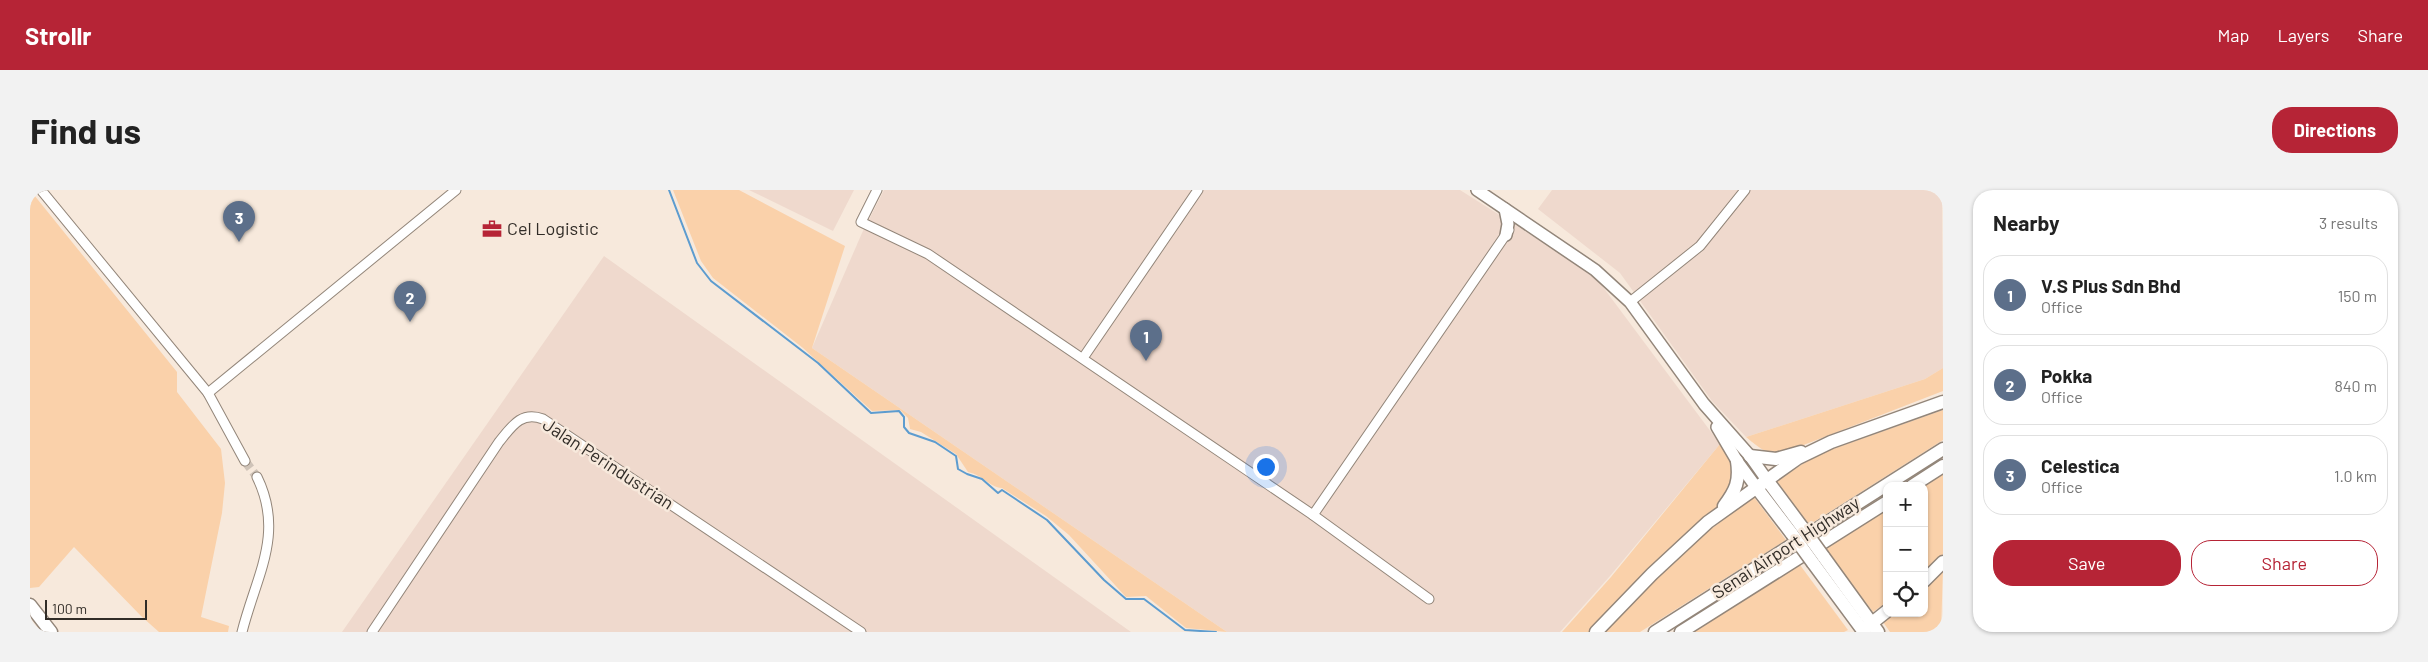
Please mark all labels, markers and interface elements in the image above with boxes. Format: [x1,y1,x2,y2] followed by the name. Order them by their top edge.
[25,21,92,50] text: Strollr
[2217,24,2249,46] text: Map
[2277,24,2330,46] text: Layers
[2358,24,2403,46] text: Share
[2272,107,2398,153] button: Directions
[30,109,141,151] text: Find us
[223,201,255,242] pin: 3
[1993,210,2059,235] text: Nearby
[2319,213,2378,232] text: 3 results
[507,217,599,239] place label: Cel Logistic
[481,218,503,240] office icon: Cel Logistic
[2041,274,2181,297] text: V.S Plus Sdn Bhd
[394,281,426,322] pin: 2
[2007,286,2013,305] text: 1
[2338,286,2377,305] text: 150 m
[2041,297,2083,316] text: Office
[1130,320,1162,361] pin: 1
[2041,364,2092,387] text: Pokka
[2006,376,2014,395] text: 2
[2334,376,2377,395] text: 840 m
[2041,387,2083,406] text: Office
[539,413,678,514] street label: Jalan Perindustrian
[1253,454,1279,480] your location
[2041,454,2120,477] text: Celestica
[2006,466,2014,485] text: 3
[2334,466,2377,485] text: 1.0 km
[2041,477,2083,496] text: Office
[1883,482,1928,617] map controls
[1883,482,1928,527] button: +
[1708,491,1863,603] street label: Senai Airport Highway
[1883,527,1928,572] button: −
[1993,540,2181,586] button: Save
[2191,540,2378,586] button: Share
[1883,572,1928,617] button: locate
[45,597,148,620] scale bar
[52,600,87,617] text: 100 m

